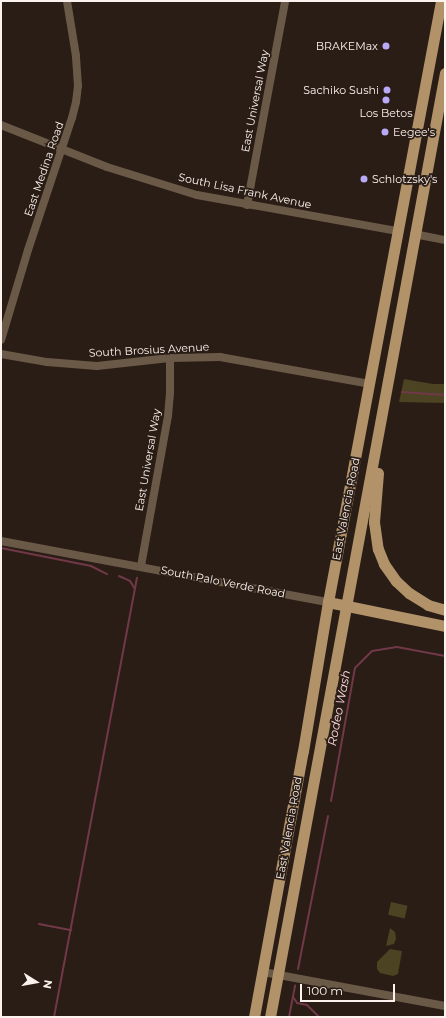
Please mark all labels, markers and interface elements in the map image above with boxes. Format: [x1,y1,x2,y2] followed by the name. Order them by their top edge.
[316,39,378,53] place label: BRAKEMax
[381,41,391,51] marker: BRAKEMax
[239,49,271,153] street label: East Universal Way
[303,83,379,97] place label: Sachiko Sushi
[382,85,392,95] marker: Sachiko Sushi
[381,95,391,105] marker: Los Betos
[359,106,413,120] place label: Los Betos
[22,120,66,218] street label: East Medina Road
[393,125,435,139] place label: Eegee's
[380,127,390,137] marker: Eegee's
[177,170,313,212] street label: South Lisa Frank Avenue
[372,172,437,186] place label: Schlotzsky's
[359,174,369,184] marker: Schlotzsky's
[88,340,210,360] street label: South Brosius Avenue
[132,408,164,512] street label: East Universal Way
[330,457,362,561] street label: East Valencia Road
[160,563,286,601] street label: South Palo Verde Road
[325,669,353,747] water label: Rodeo Wash
[273,776,305,880] street label: East Valencia Road
[16,962,56,1002] north arrow
[302,976,397,1002] scale bar
[40,979,56,990] text: N
[307,983,343,998] text: 100 m

